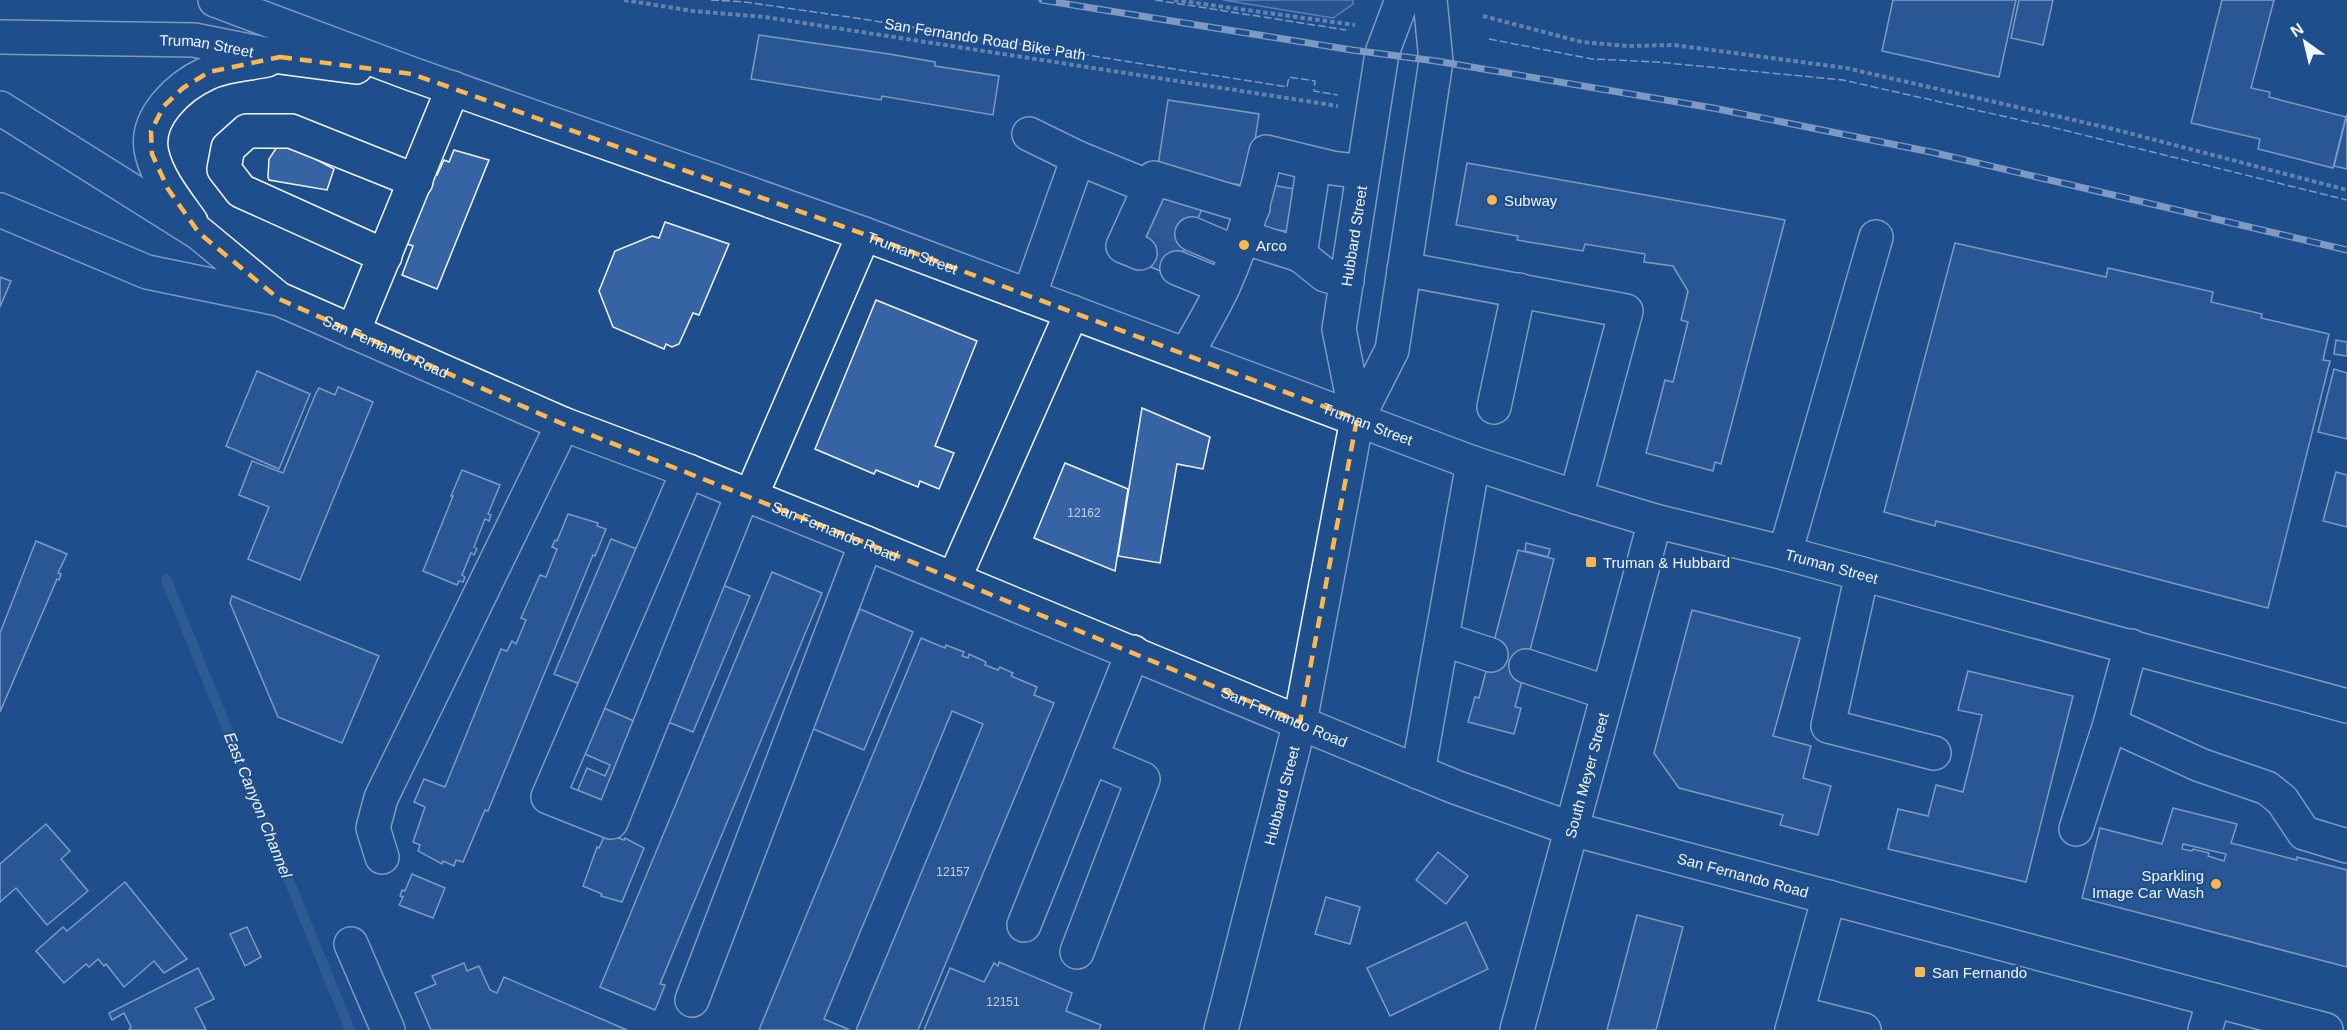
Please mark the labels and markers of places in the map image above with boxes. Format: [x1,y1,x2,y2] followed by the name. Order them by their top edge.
[1504,192,1558,209] place label: Subway
[1485,193,1499,207] marker: Subway
[1256,237,1287,254] place label: Arco
[1237,238,1251,252] marker: Arco
[1603,554,1730,571] place label: Truman & Hubbard
[1584,555,1598,569] marker: Truman & Hubbard
[2092,867,2204,901] place label: Sparkling Image Car Wash
[2209,877,2223,891] marker: Sparkling Image Car Wash
[1932,964,2027,981] place label: San Fernando
[1913,965,1927,979] marker: San Fernando

